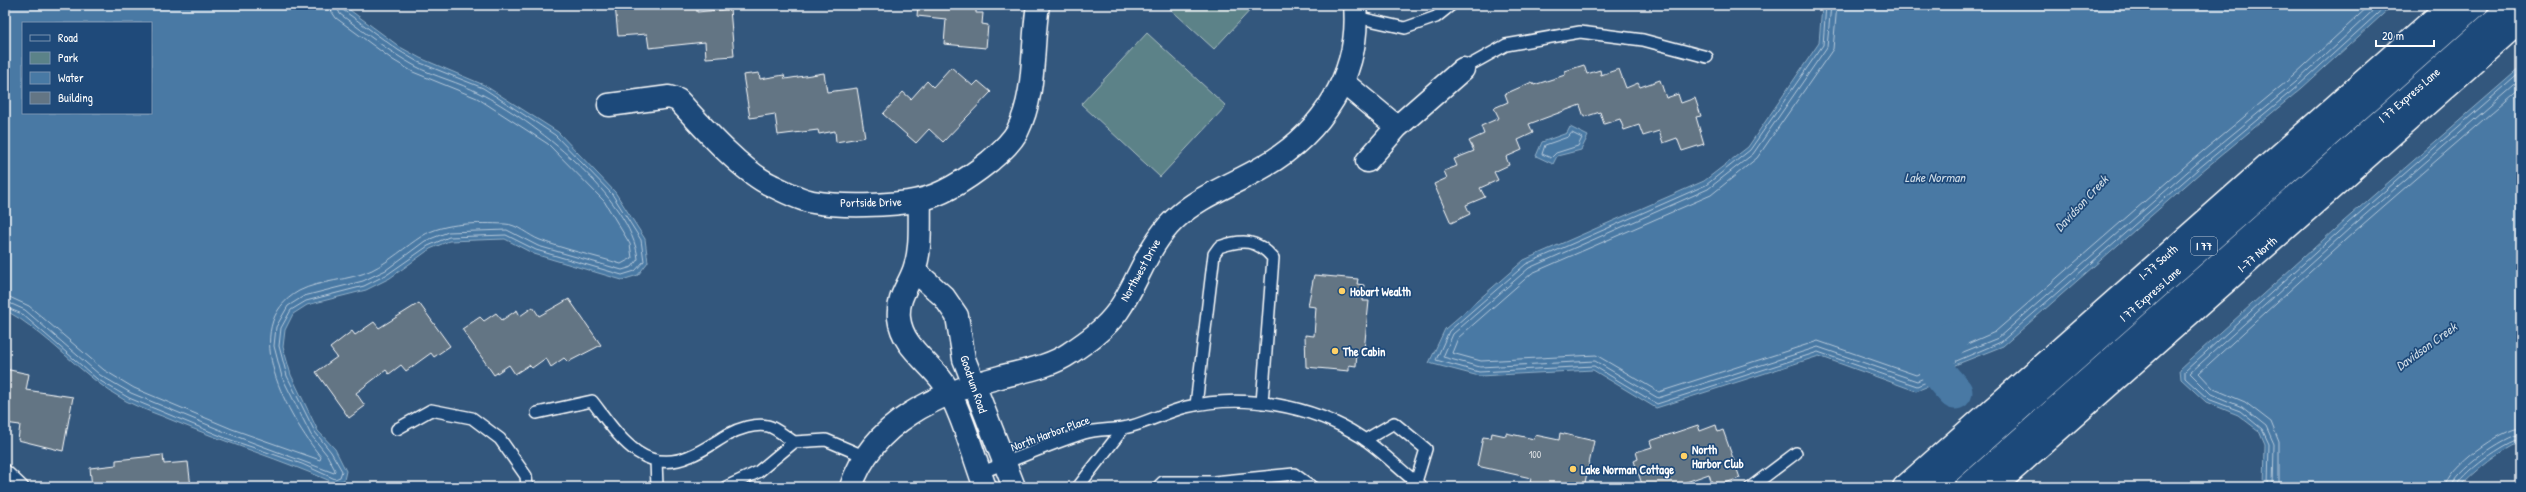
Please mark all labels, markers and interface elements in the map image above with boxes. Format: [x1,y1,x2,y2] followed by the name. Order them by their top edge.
[22,22,152,114] legend
[2376,22,2434,48] scale bar
[2382,27,2404,44] text: 20 m
[58,29,78,46] text: Road
[58,49,78,66] text: Park
[2374,63,2444,127] street label: I 77 Express Lane
[58,69,84,86] text: Water
[58,89,93,106] text: Building
[1905,168,1966,186] water label: Lake Norman
[2050,170,2113,235] water label: Davidson Creek
[840,193,902,211] street label: Portside Drive
[2234,232,2280,276] street label: I-77 North
[1116,235,1164,304] street label: Northwest Drive
[2191,237,2217,255] road number: I 77
[2135,240,2181,284] street label: I-77 South
[2115,262,2185,326] street label: I 77 Express Lane
[1350,283,1412,300] place label: Hobart Wealth
[1337,286,1347,296] marker: Hobart Wealth
[2392,317,2461,374] water label: Davidson Creek
[1342,343,1386,360] place label: The Cabin
[1330,346,1340,356] marker: The Cabin
[956,353,992,415] street label: Goodrum Road
[1008,411,1092,455] street label: North Harbor Place
[1692,441,1744,472] place label: North Harbor Club
[1529,448,1542,461] house number: 100
[1679,451,1689,461] marker: North Harbor Club
[1581,461,1674,479] place label: Lake Norman Cottage
[1568,464,1578,474] marker: Lake Norman Cottage

